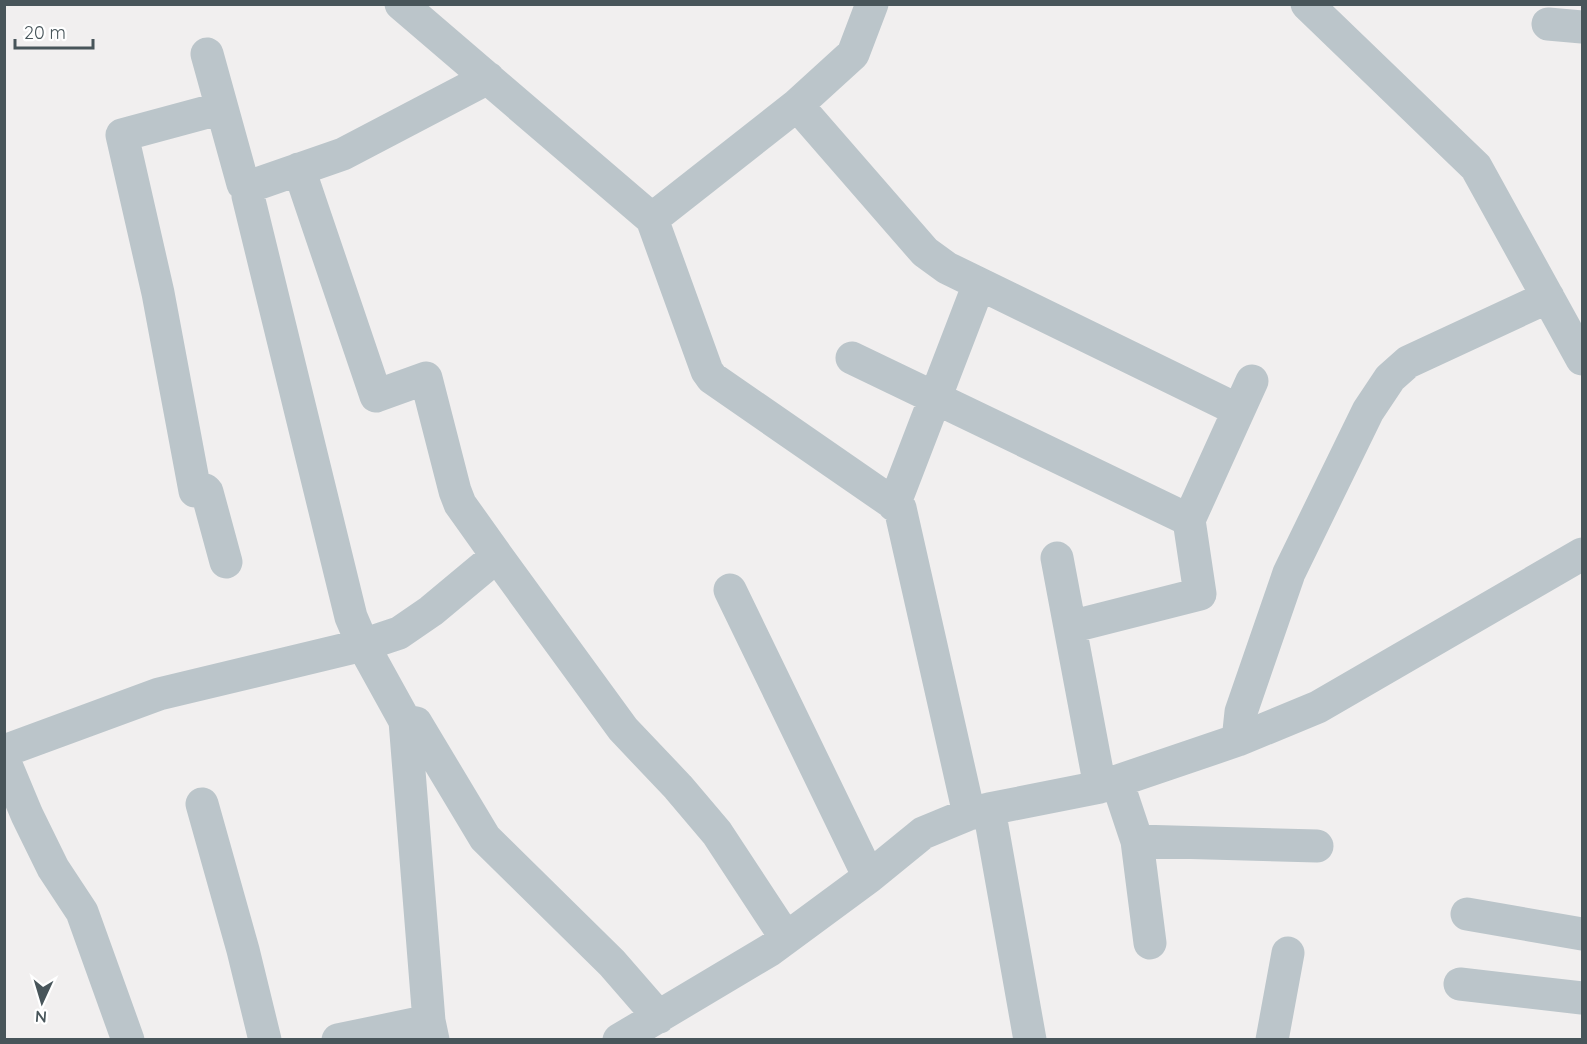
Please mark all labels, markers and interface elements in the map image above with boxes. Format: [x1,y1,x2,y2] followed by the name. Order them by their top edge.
[15,12,93,50] scale bar
[24,21,66,44] text: 20 m
[12,972,72,1032] north arrow
[34,1007,48,1027] text: N

